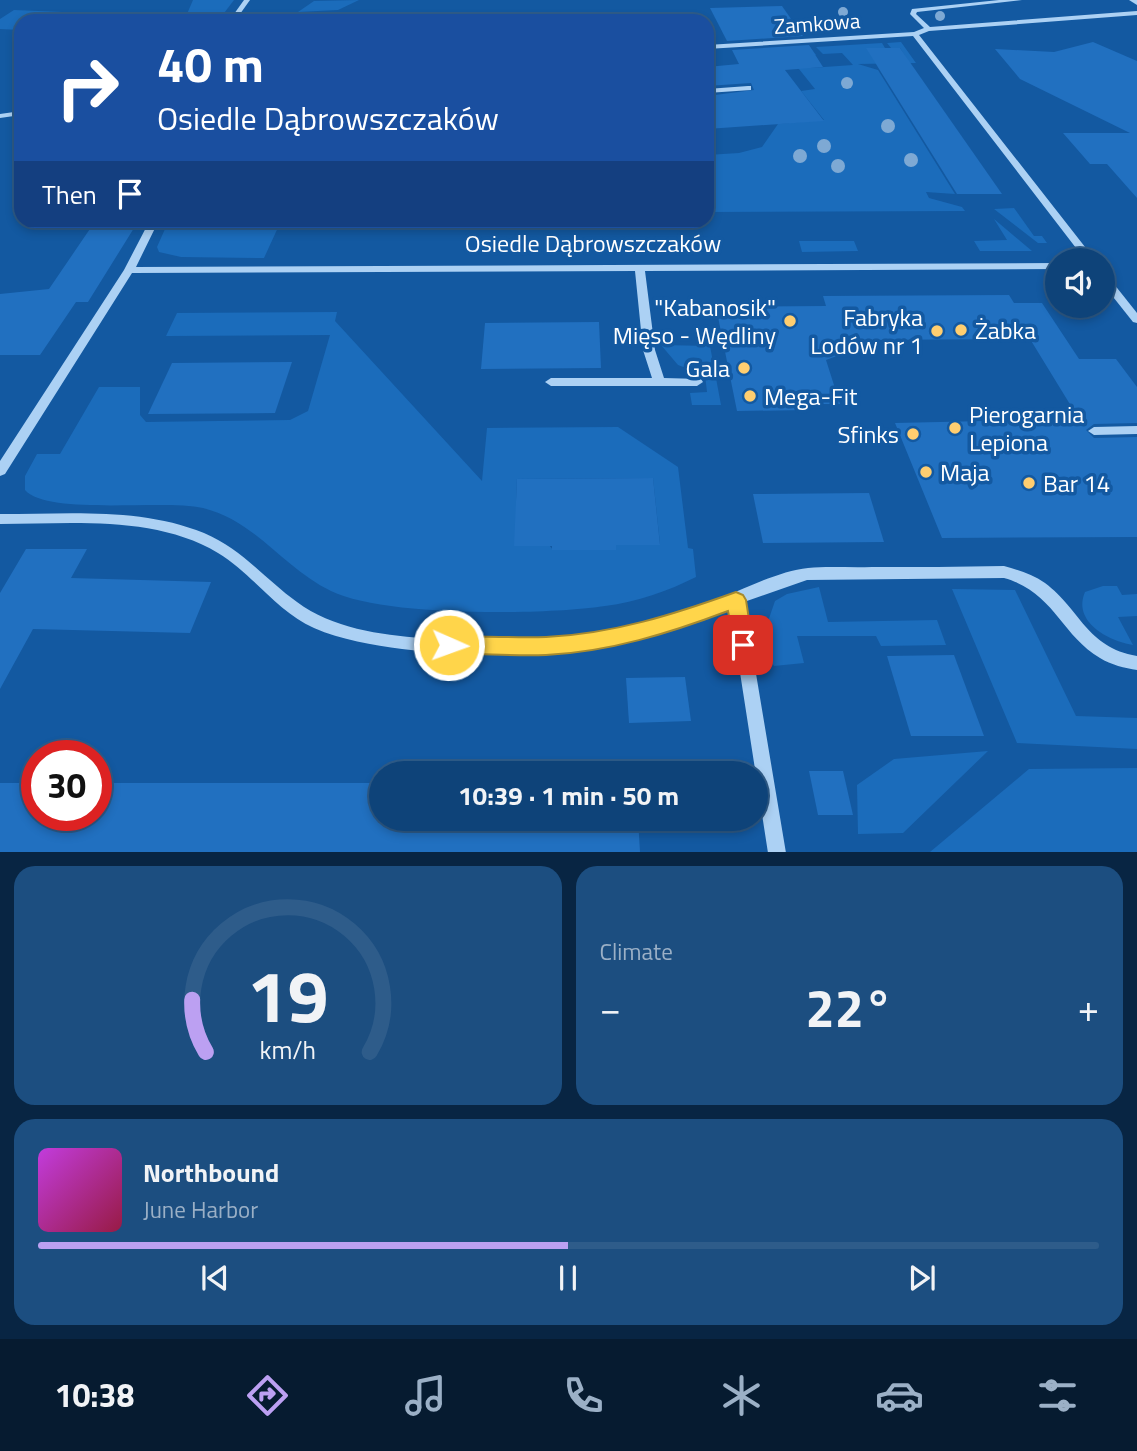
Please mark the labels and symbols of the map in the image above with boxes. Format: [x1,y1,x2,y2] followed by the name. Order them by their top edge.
[773,4,862,42] street label: Zamkowa
[465,225,721,261] street label: Osiedle Dąbrowszczaków
[613,289,776,353] place label: "Kabanosik" Mięso - Wędliny
[810,299,923,363] place label: Fabryka Lodów nr 1
[975,312,1036,348] place label: Żabka
[782,313,798,329] marker: "Kabanosik" Mięso - Wędliny
[953,322,969,338] marker: Żabka
[929,323,945,339] marker: Fabryka Lodów nr 1
[686,350,730,386] place label: Gala
[736,360,752,376] marker: Gala
[764,378,858,414] place label: Mega-Fit
[742,388,758,404] marker: Mega-Fit
[969,396,1084,460] place label: Pierogarnia Lepiona
[837,416,899,452] place label: Sfinks
[947,420,963,436] marker: Pierogarnia Lepiona
[905,426,921,442] marker: Sfinks
[940,454,989,490] place label: Maja
[918,464,934,480] marker: Maja
[1043,465,1110,501] place label: Bar 14
[1021,475,1037,491] marker: Bar 14
[412,608,486,682] position arrow
[713,615,773,675] pin
[21,740,112,831] speed limit sign: 30

